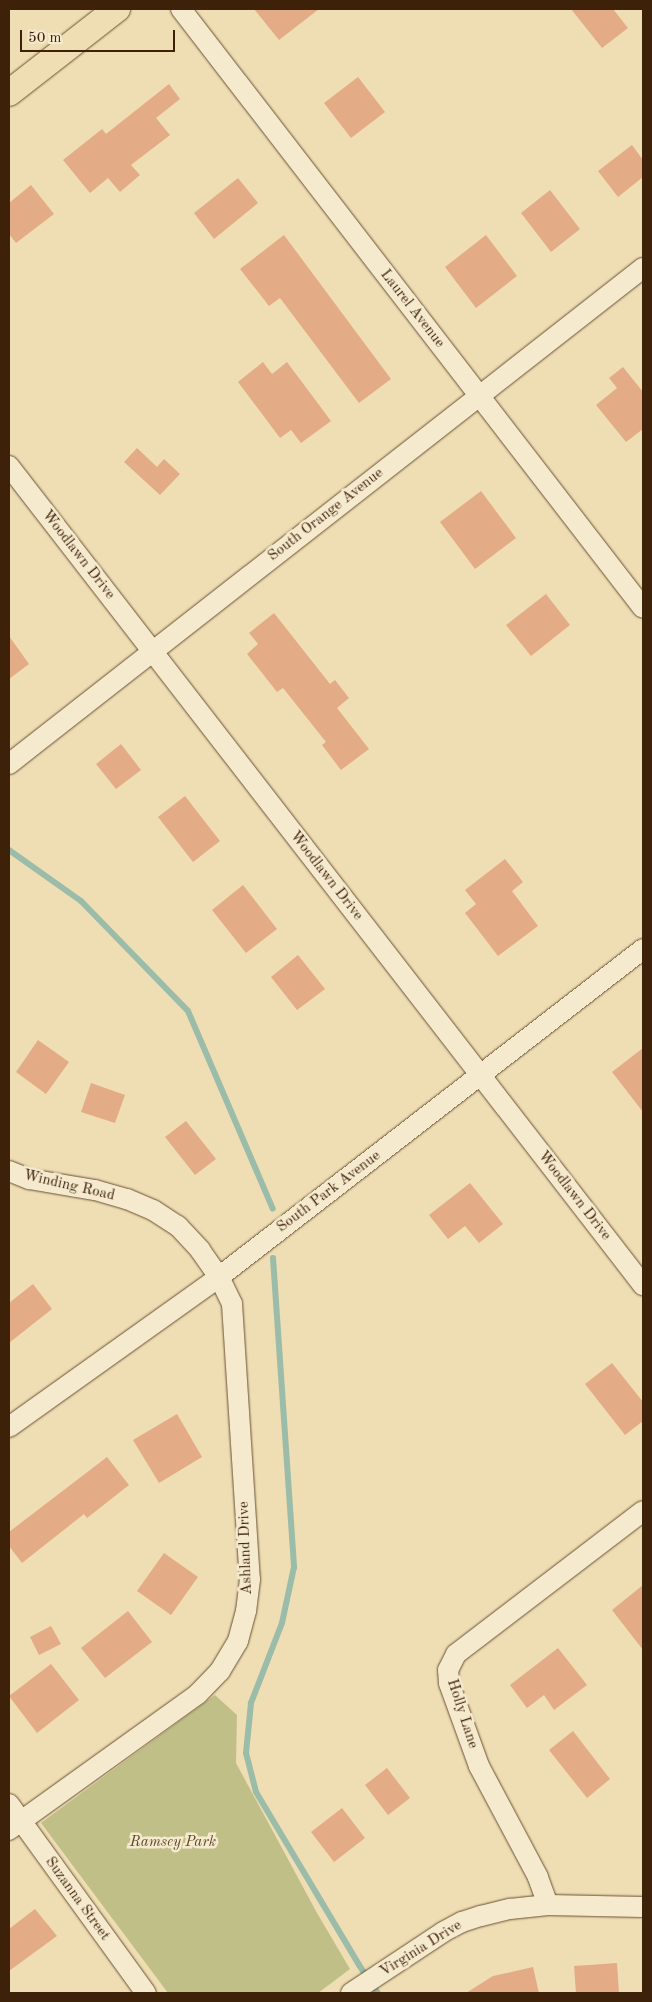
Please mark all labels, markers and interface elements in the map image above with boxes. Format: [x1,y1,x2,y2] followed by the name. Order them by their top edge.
[22,20,178,52] scale bar
[28,31,62,46] text: 50 m
[376,266,448,352] street label: Laurel Avenue
[265,464,387,566] street label: South Orange Avenue
[38,507,118,603] street label: Woodlawn Drive
[286,828,366,924] street label: Woodlawn Drive
[274,1147,384,1237] street label: South Park Avenue
[534,1148,614,1244] street label: Woodlawn Drive
[22,1167,116,1205] street label: Winding Road
[235,1501,257,1595] street label: Ashland Drive
[442,1677,482,1751] street label: Holly Lane
[130,1834,216,1852] park label: Ramsey Park
[41,1854,113,1944] street label: Suzanna Street
[377,1917,465,1981] street label: Virginia Drive

